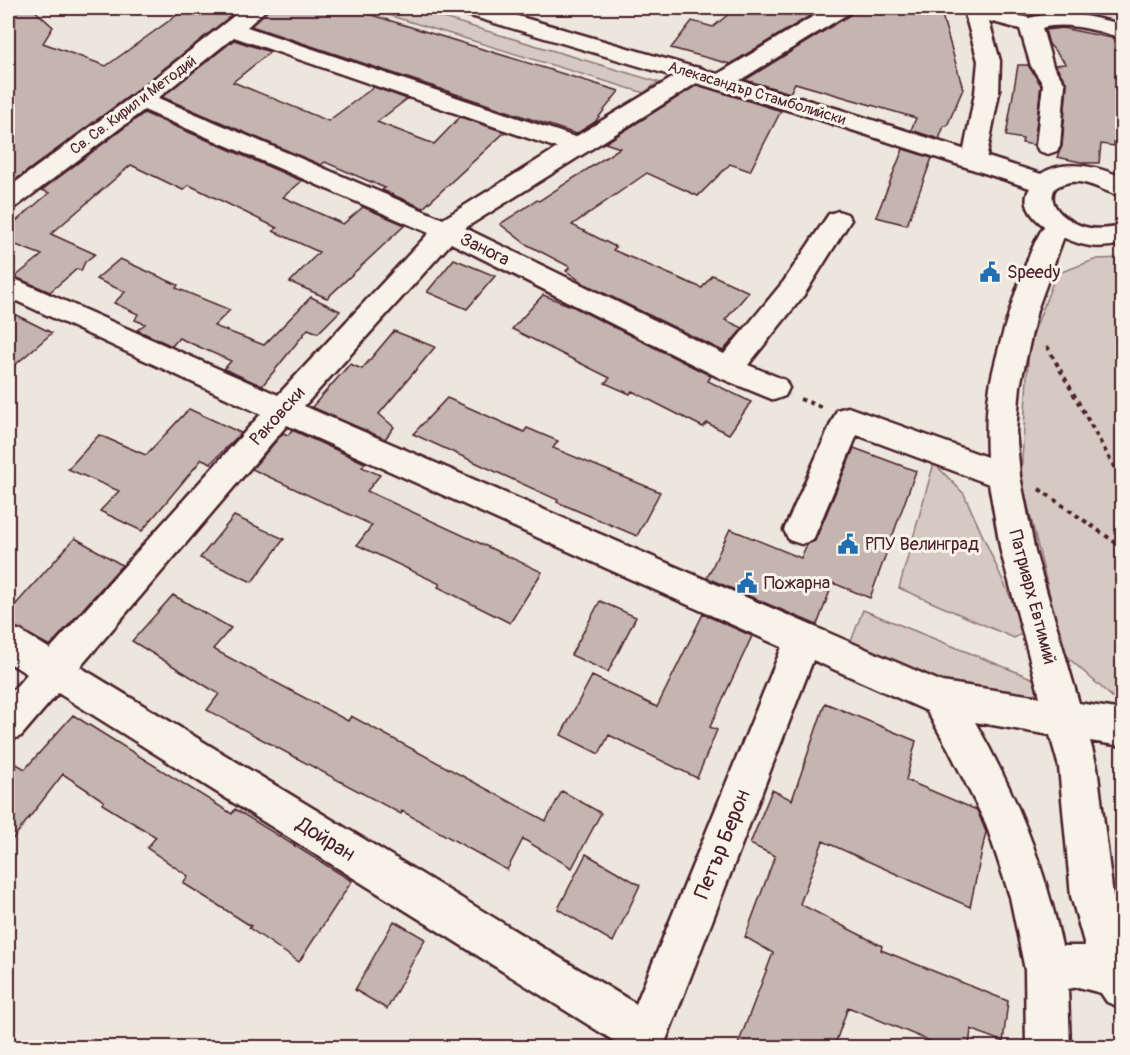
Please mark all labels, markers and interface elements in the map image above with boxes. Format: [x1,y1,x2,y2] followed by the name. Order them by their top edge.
[66,52,200,159] street label: Св. Св. Кирил и Методий
[666,57,848,130] street label: Алекасандър Стамболийски
[456,228,513,271] street label: Занога
[978,260,1002,284] public building icon: Speedy
[1007,261,1061,284] place label: Speedy
[245,382,310,451] street label: Раковски
[1004,527,1062,667] street label: Патриарх Евтимий
[836,532,860,556] public building icon: РПУ Велинград
[865,533,979,556] place label: РПУ Велинград
[735,571,759,595] public building icon: Пожарна
[764,572,830,595] place label: Пожарна
[688,786,757,903] street label: Петър Берон
[291,810,360,868] street label: Дойран

